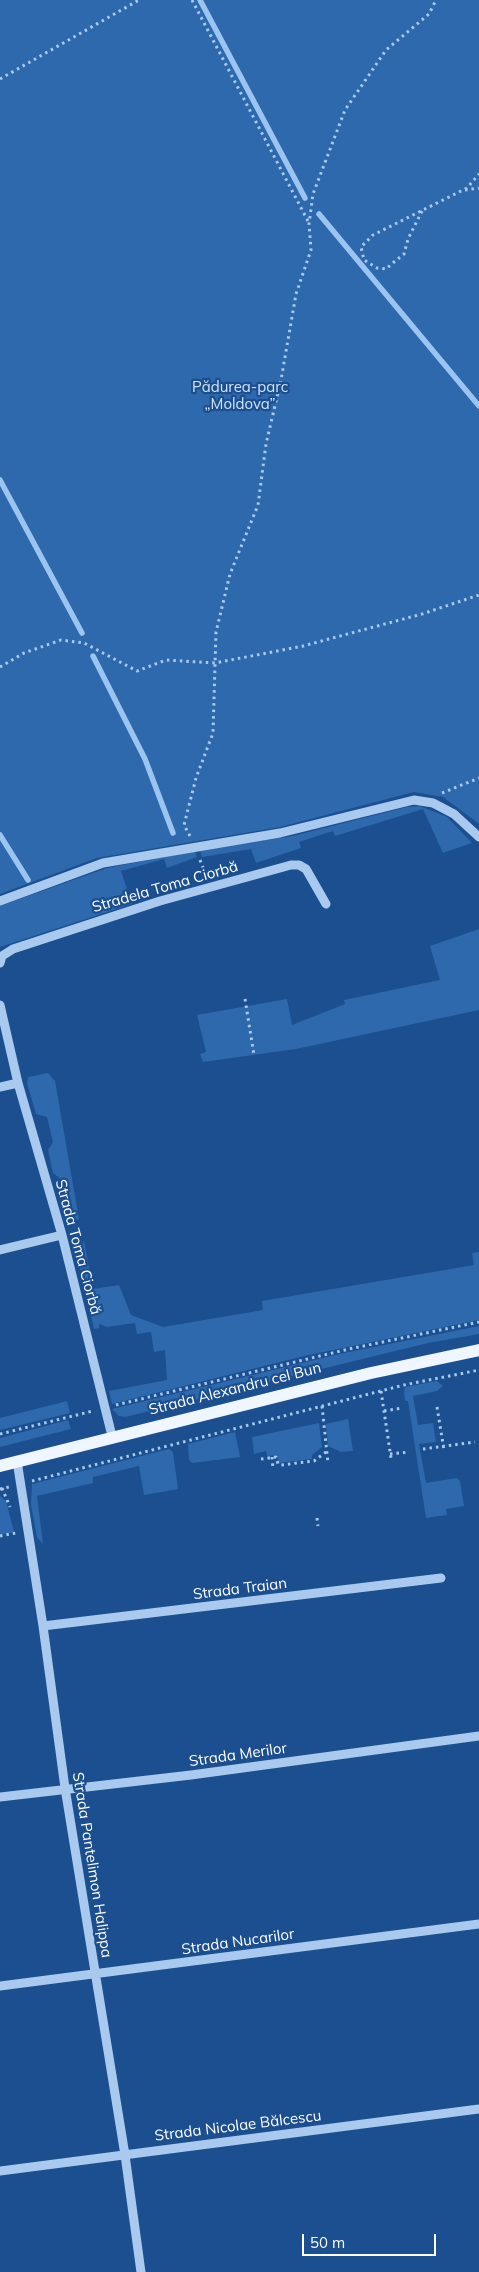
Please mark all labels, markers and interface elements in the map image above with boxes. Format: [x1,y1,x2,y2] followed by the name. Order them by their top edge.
[192,378,288,413] park label: Pădurea-parc „Moldova”
[90,858,240,916] street label: Stradela Toma Ciorbă
[51,1177,105,1317] street label: Strada Toma Ciorbă
[147,1359,323,1419] street label: Strada Alexandru cel Bun
[192,1574,288,1604] street label: Strada Traian
[188,1739,288,1771] street label: Strada Merilor
[68,1771,116,1959] street label: Strada Pantelimon Halippa
[180,1925,296,1959] street label: Strada Nucarilor
[154,2107,322,2145] street label: Strada Nicolae Bălcescu
[304,2224,438,2256] scale bar
[310,2233,345,2252] text: 50 m

